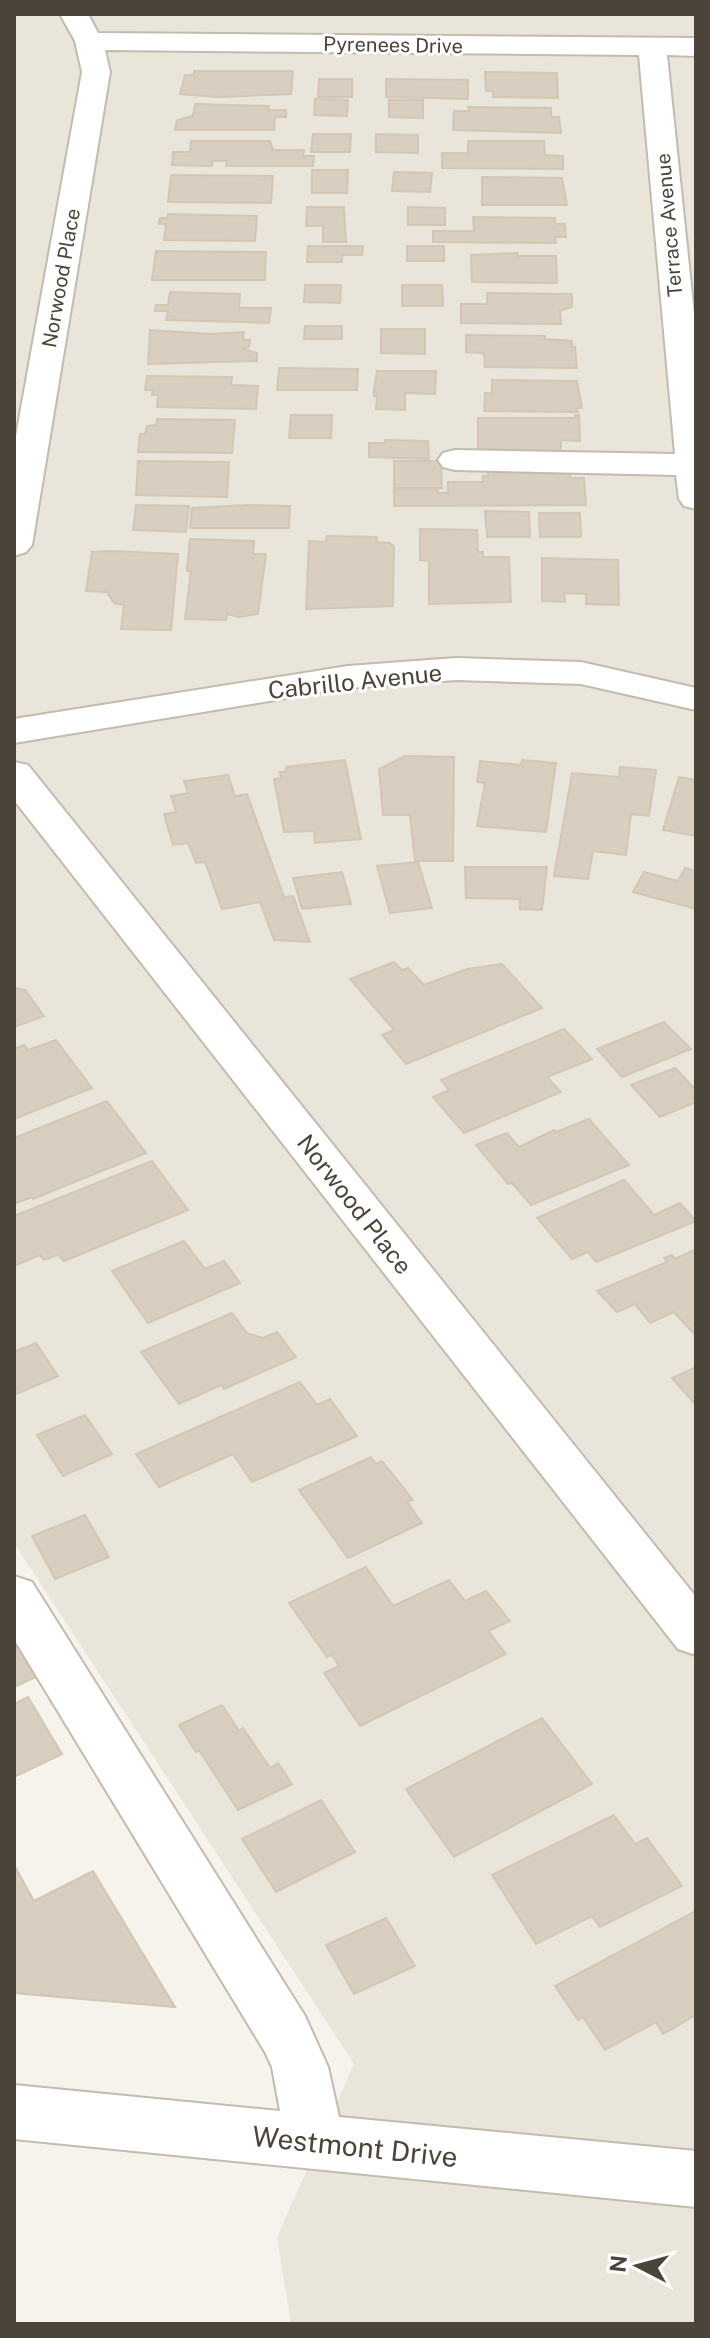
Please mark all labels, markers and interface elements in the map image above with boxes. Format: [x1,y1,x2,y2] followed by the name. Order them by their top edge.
[323,32,463,58] street label: Pyrenees Drive
[651,152,687,298] street label: Terrace Avenue
[37,206,85,350] street label: Norwood Place
[267,658,443,704] street label: Cabrillo Avenue
[292,1129,418,1279] street label: Norwood Place
[251,2119,459,2173] street label: Westmont Drive
[598,2226,678,2306] north arrow
[604,2254,632,2274] text: N

